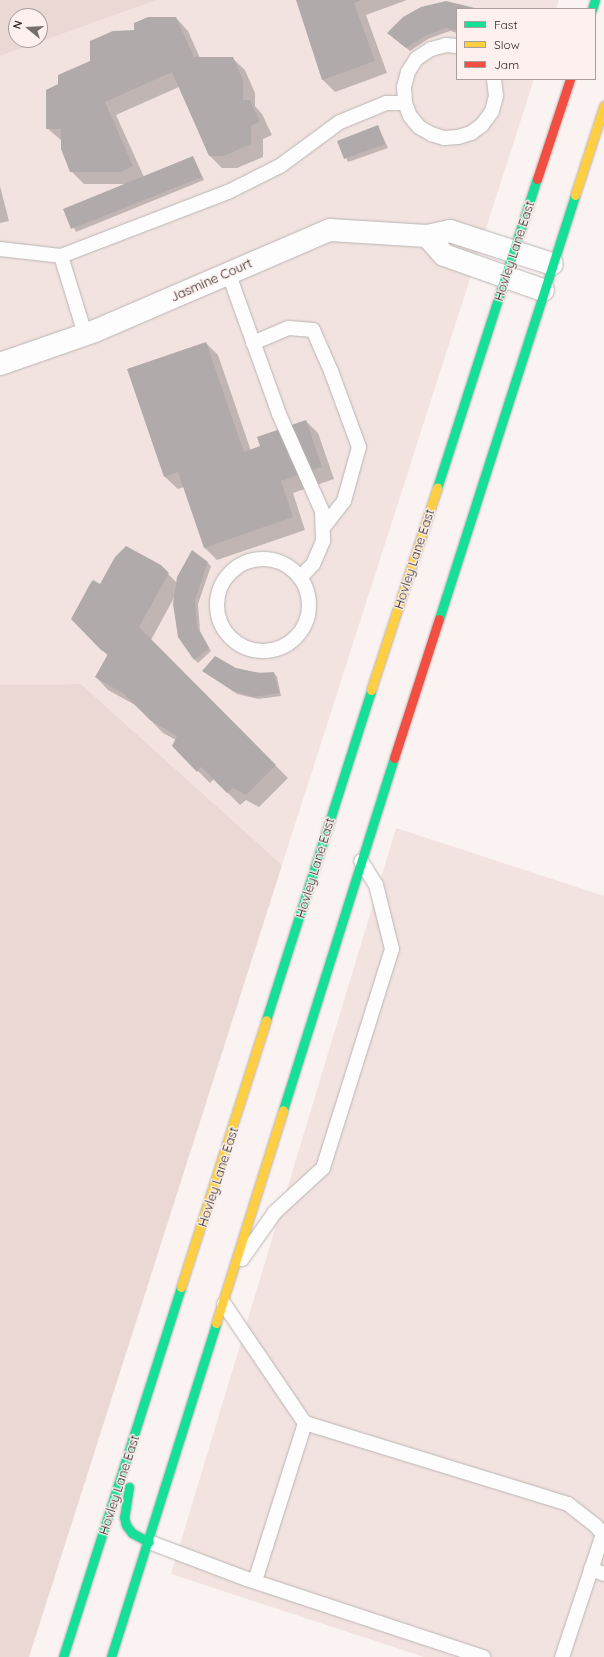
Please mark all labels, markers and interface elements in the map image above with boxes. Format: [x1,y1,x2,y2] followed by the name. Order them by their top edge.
[8,8,48,48] north arrow
[456,8,596,80] legend
[494,17,518,32] text: Fast
[10,19,25,31] text: N
[494,37,520,52] text: Slow
[494,57,519,72] text: Jam
[491,199,537,303] street label: Hovley Lane East
[168,255,254,305] street label: Jasmine Court
[391,507,437,611] street label: Hovley Lane East
[292,816,338,920] street label: Hovley Lane East
[195,1125,241,1229] street label: Hovley Lane East
[96,1433,142,1537] street label: Hovley Lane East

